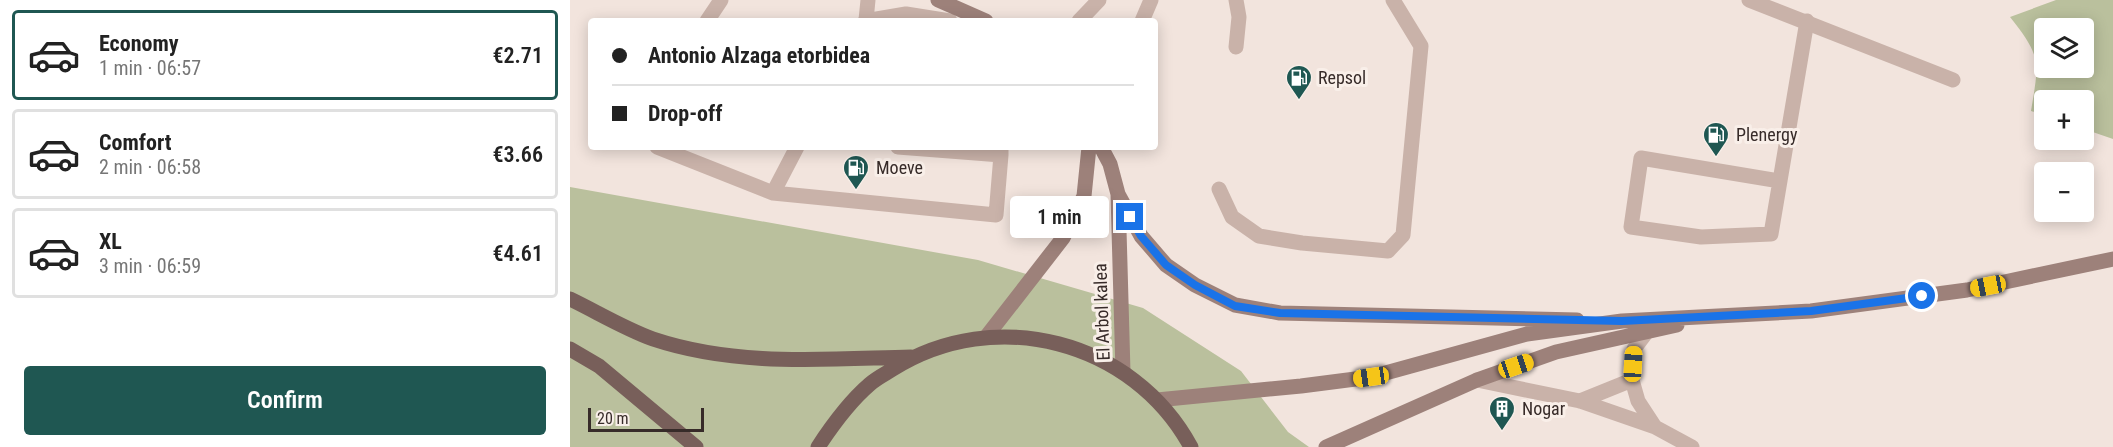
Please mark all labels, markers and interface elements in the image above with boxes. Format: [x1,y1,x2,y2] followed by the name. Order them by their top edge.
[2034,18,2094,222] map controls
[2034,18,2094,78] button: layers
[27,28,81,82] icon: car
[99,31,179,56] text: Economy
[492,43,543,68] text: €2.71
[648,43,870,68] text: Antonio Alzaga etorbidea
[99,56,201,80] text: 1 min · 06:57
[1284,63,1314,101] fuel station icon: Repsol
[1318,67,1366,88] place label: Repsol
[2034,90,2094,150] button: +
[648,101,722,126] text: Drop-off
[1701,120,1731,158] fuel station icon: Plenergy
[1736,124,1798,145] place label: Plenergy
[27,127,81,181] icon: car
[99,130,172,155] text: Comfort
[492,142,543,167] text: €3.66
[841,153,871,191] fuel station icon: Moeve
[99,155,201,179] text: 2 min · 06:58
[876,157,923,178] place label: Moeve
[2034,162,2094,222] button: −
[1010,196,1109,238] callout: 1 min
[1116,203,1143,230] route end
[1037,205,1082,229] text: 1 min
[27,226,81,280] icon: car
[99,229,122,254] text: XL
[492,241,543,266] text: €4.61
[99,254,201,278] text: 3 min · 06:59
[1089,263,1114,361] street label: El Arbol kalea
[1969,274,2007,298] car
[1908,282,1935,309] route start
[1623,346,1643,382] car
[1496,352,1536,380] car
[24,366,546,435] button: Confirm
[1352,366,1390,388] car
[1487,394,1517,432] building icon: Nogar
[1522,398,1566,419] place label: Nogar
[588,405,704,432] scale bar
[597,409,629,428] text: 20 m

